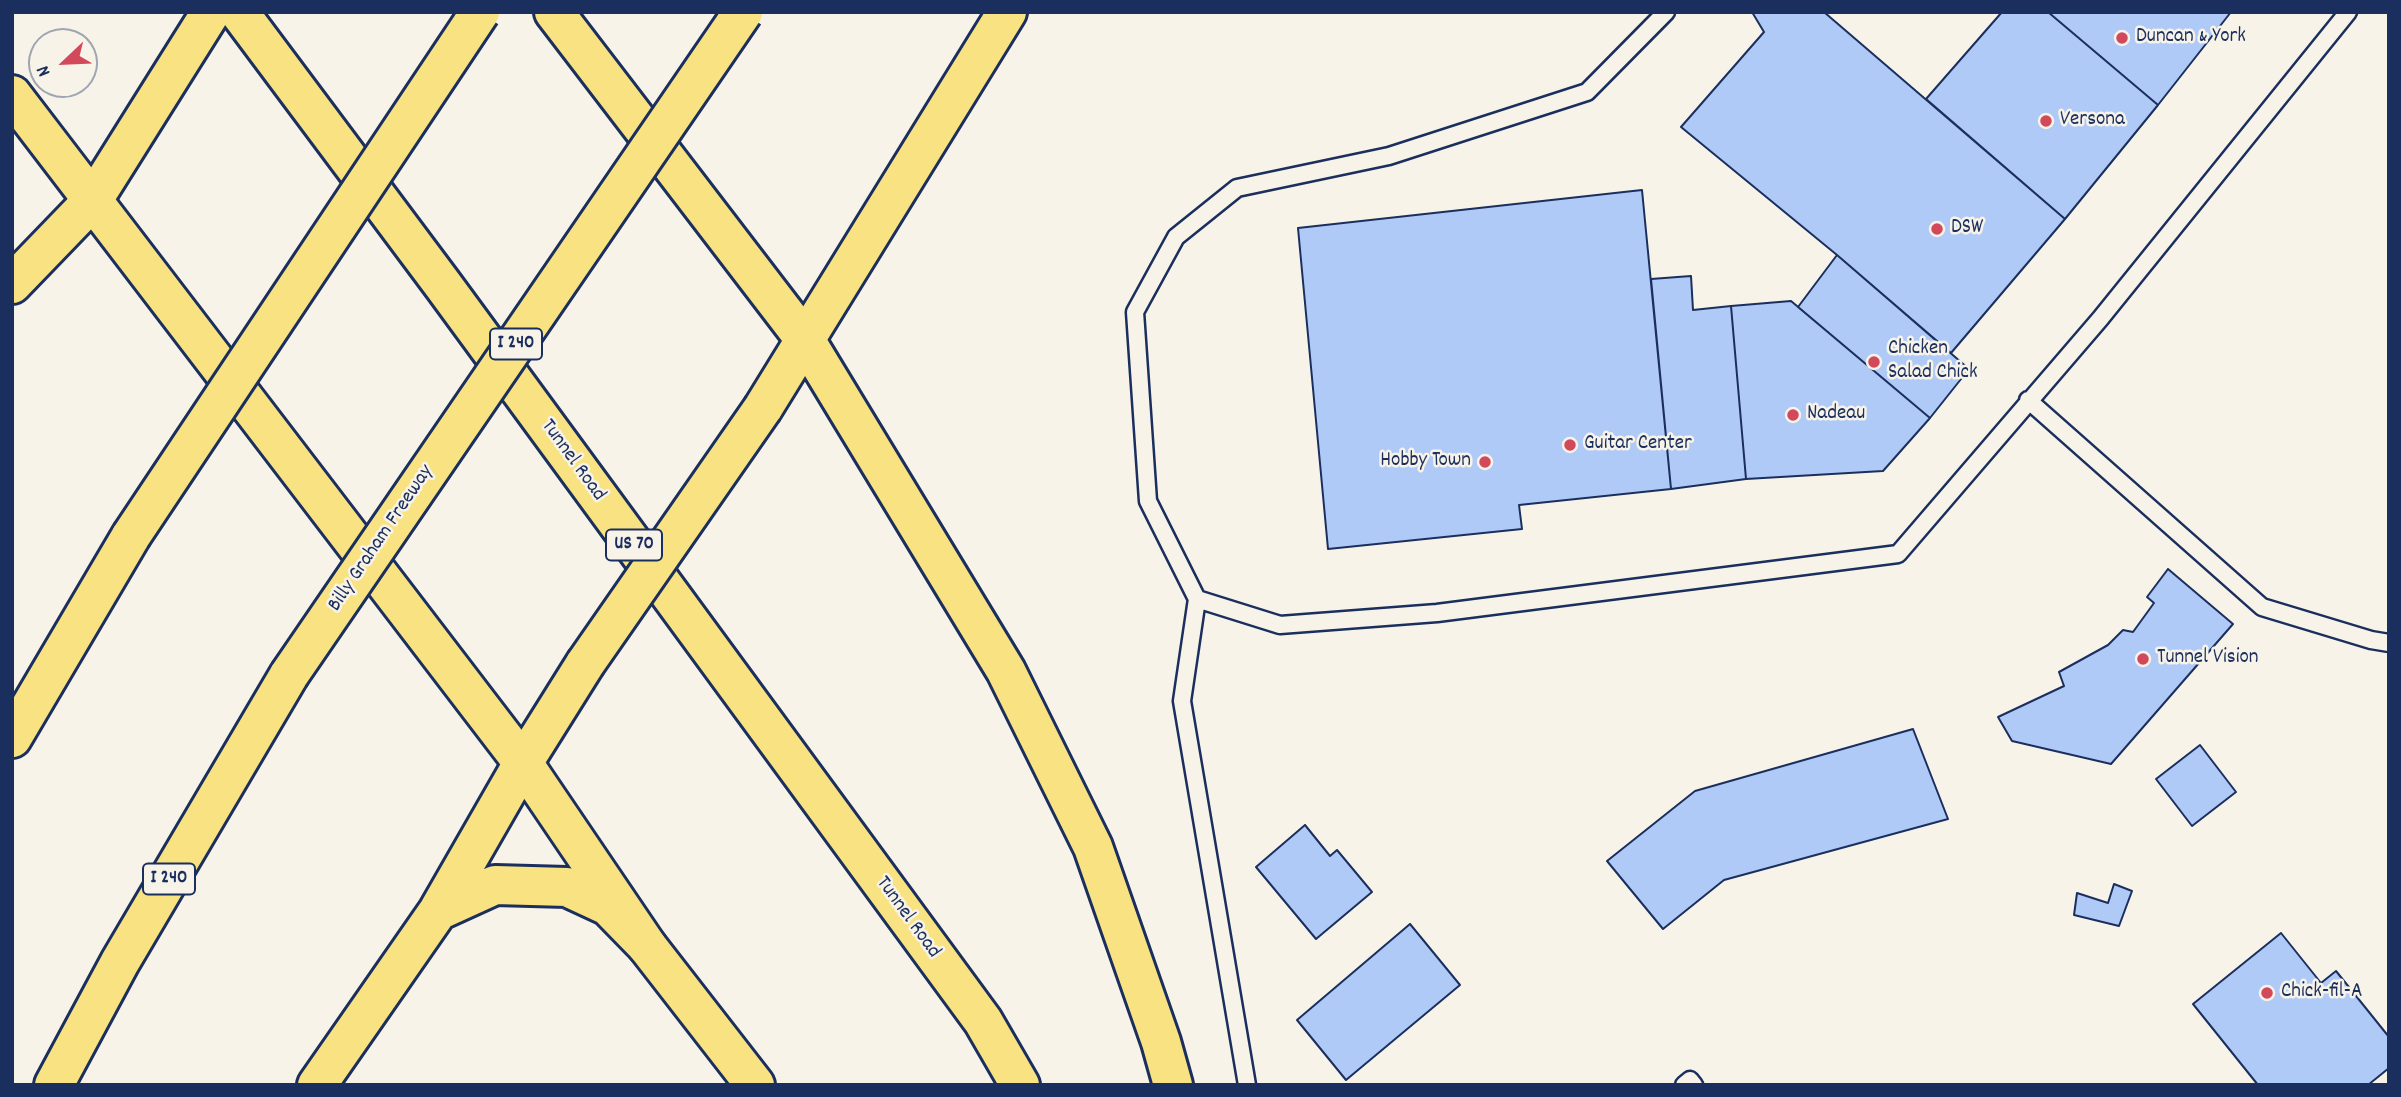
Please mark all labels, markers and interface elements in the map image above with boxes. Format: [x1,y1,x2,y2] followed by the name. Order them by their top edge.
[2136,25,2246,51] place label: Duncan & York
[28,28,98,98] north arrow
[2114,30,2130,46] marker: Duncan & York
[31,61,59,80] text: N
[2060,108,2125,134] place label: Versona
[2038,113,2054,129] marker: Versona
[1951,216,1983,242] place label: DSW
[1929,221,1945,237] marker: DSW
[490,328,542,360] road number: I 240
[1888,337,1978,387] place label: Chicken Salad Chick
[1866,354,1882,370] marker: Chicken Salad Chick
[1807,402,1865,428] place label: Nadeau
[1785,407,1801,423] marker: Nadeau
[534,415,610,507] street label: Tunnel Road
[1584,432,1692,458] place label: Guitar Center
[1562,437,1578,453] marker: Guitar Center
[1380,449,1471,475] place label: Hobby Town
[1477,454,1493,470] marker: Hobby Town
[324,461,440,617] street label: Billy Graham Freeway
[606,530,662,560] road number: US 70
[2157,646,2259,672] place label: Tunnel Vision
[2135,651,2151,667] marker: Tunnel Vision
[143,864,195,894] road number: I 240
[869,872,945,964] street label: Tunnel Road
[2281,980,2362,1006] place label: Chick-fil-A
[2259,985,2275,1001] marker: Chick-fil-A

